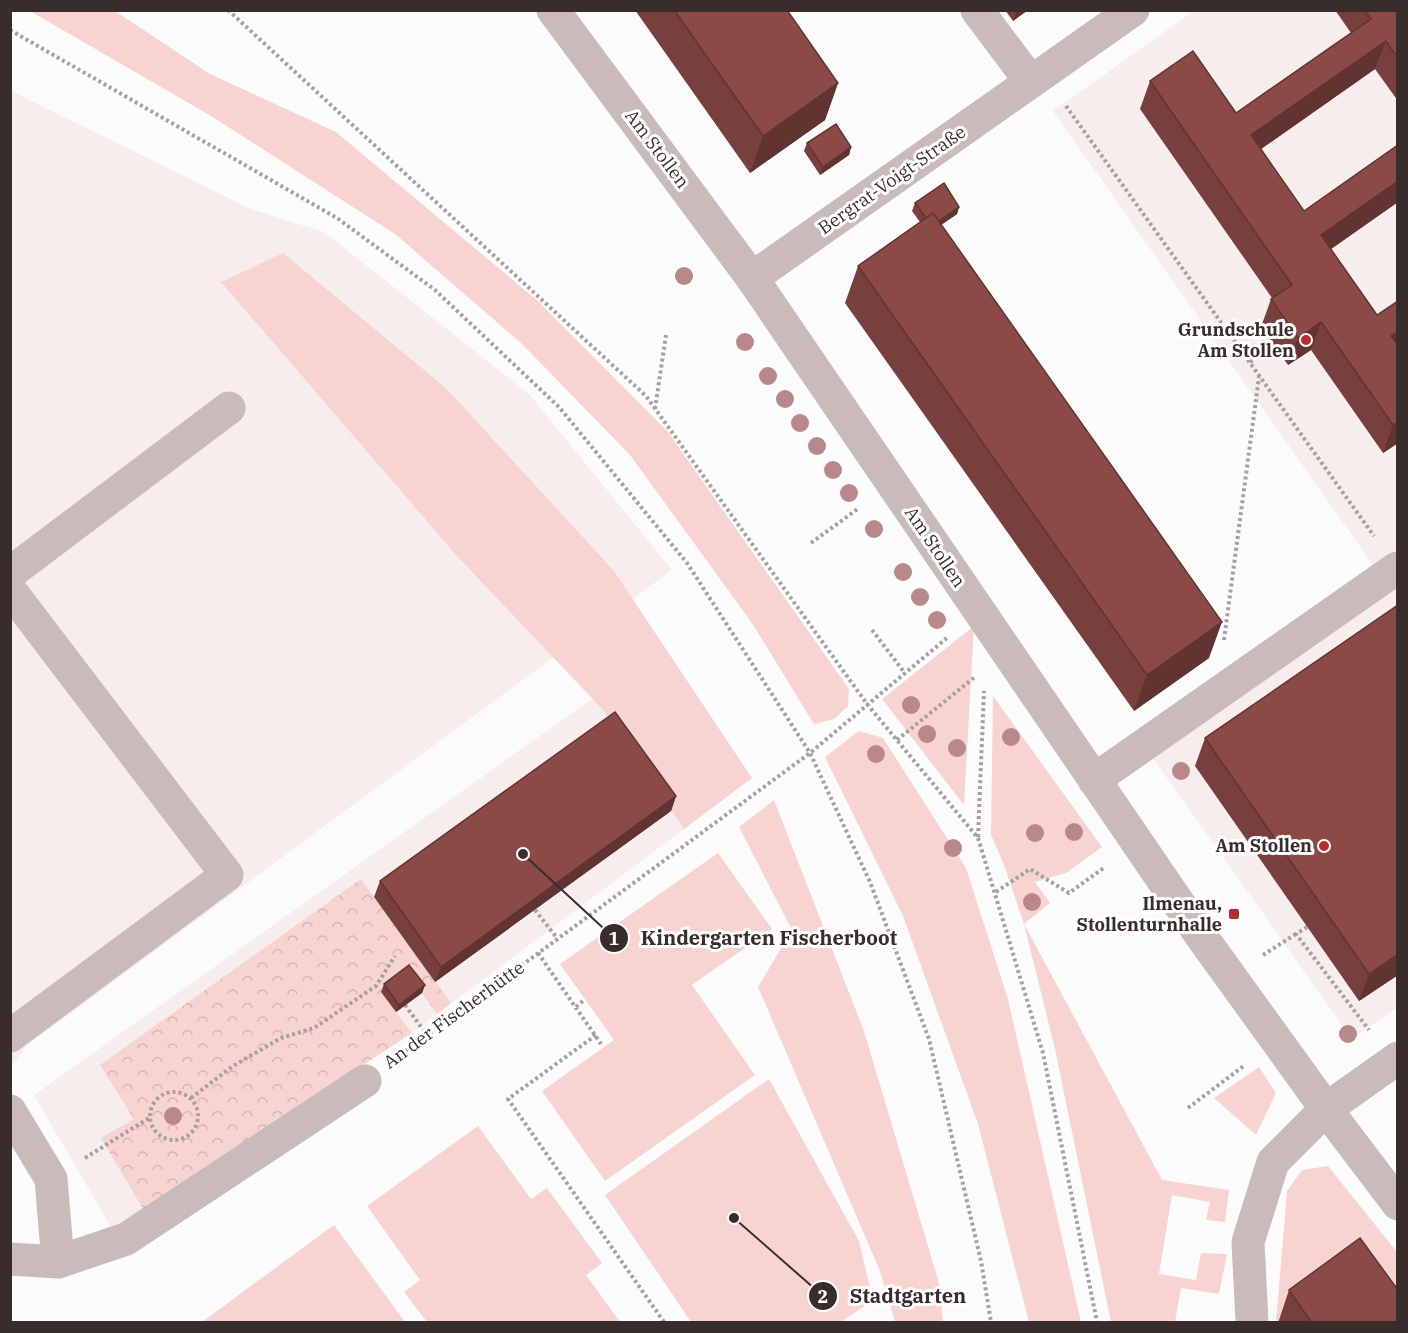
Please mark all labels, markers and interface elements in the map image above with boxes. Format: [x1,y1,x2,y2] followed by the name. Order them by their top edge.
[620,105,694,193] street label: Am Stollen
[813,120,970,239] street label: Bergrat-Voigt-Straße
[1178,318,1294,362] place label: Grundschule Am Stollen
[1299,333,1313,347] marker: Grundschule Am Stollen
[900,502,971,592] street label: Am Stollen
[1215,834,1312,857] place label: Am Stollen
[1317,839,1331,853] marker: Am Stollen
[1077,892,1222,936] place label: Ilmenau, Stollenturnhalle
[1227,907,1241,921] marker: Ilmenau, Stollenturnhalle
[599,919,909,957] callout: Kindergarten Fischerboot
[641,924,898,951] text: Kindergarten Fischerboot
[609,927,620,950] text: 1
[379,956,529,1073] street label: An der Fischerhütte
[808,1277,978,1315] callout: Stadtgarten
[850,1282,966,1309] text: Stadtgarten
[818,1285,828,1308] text: 2

